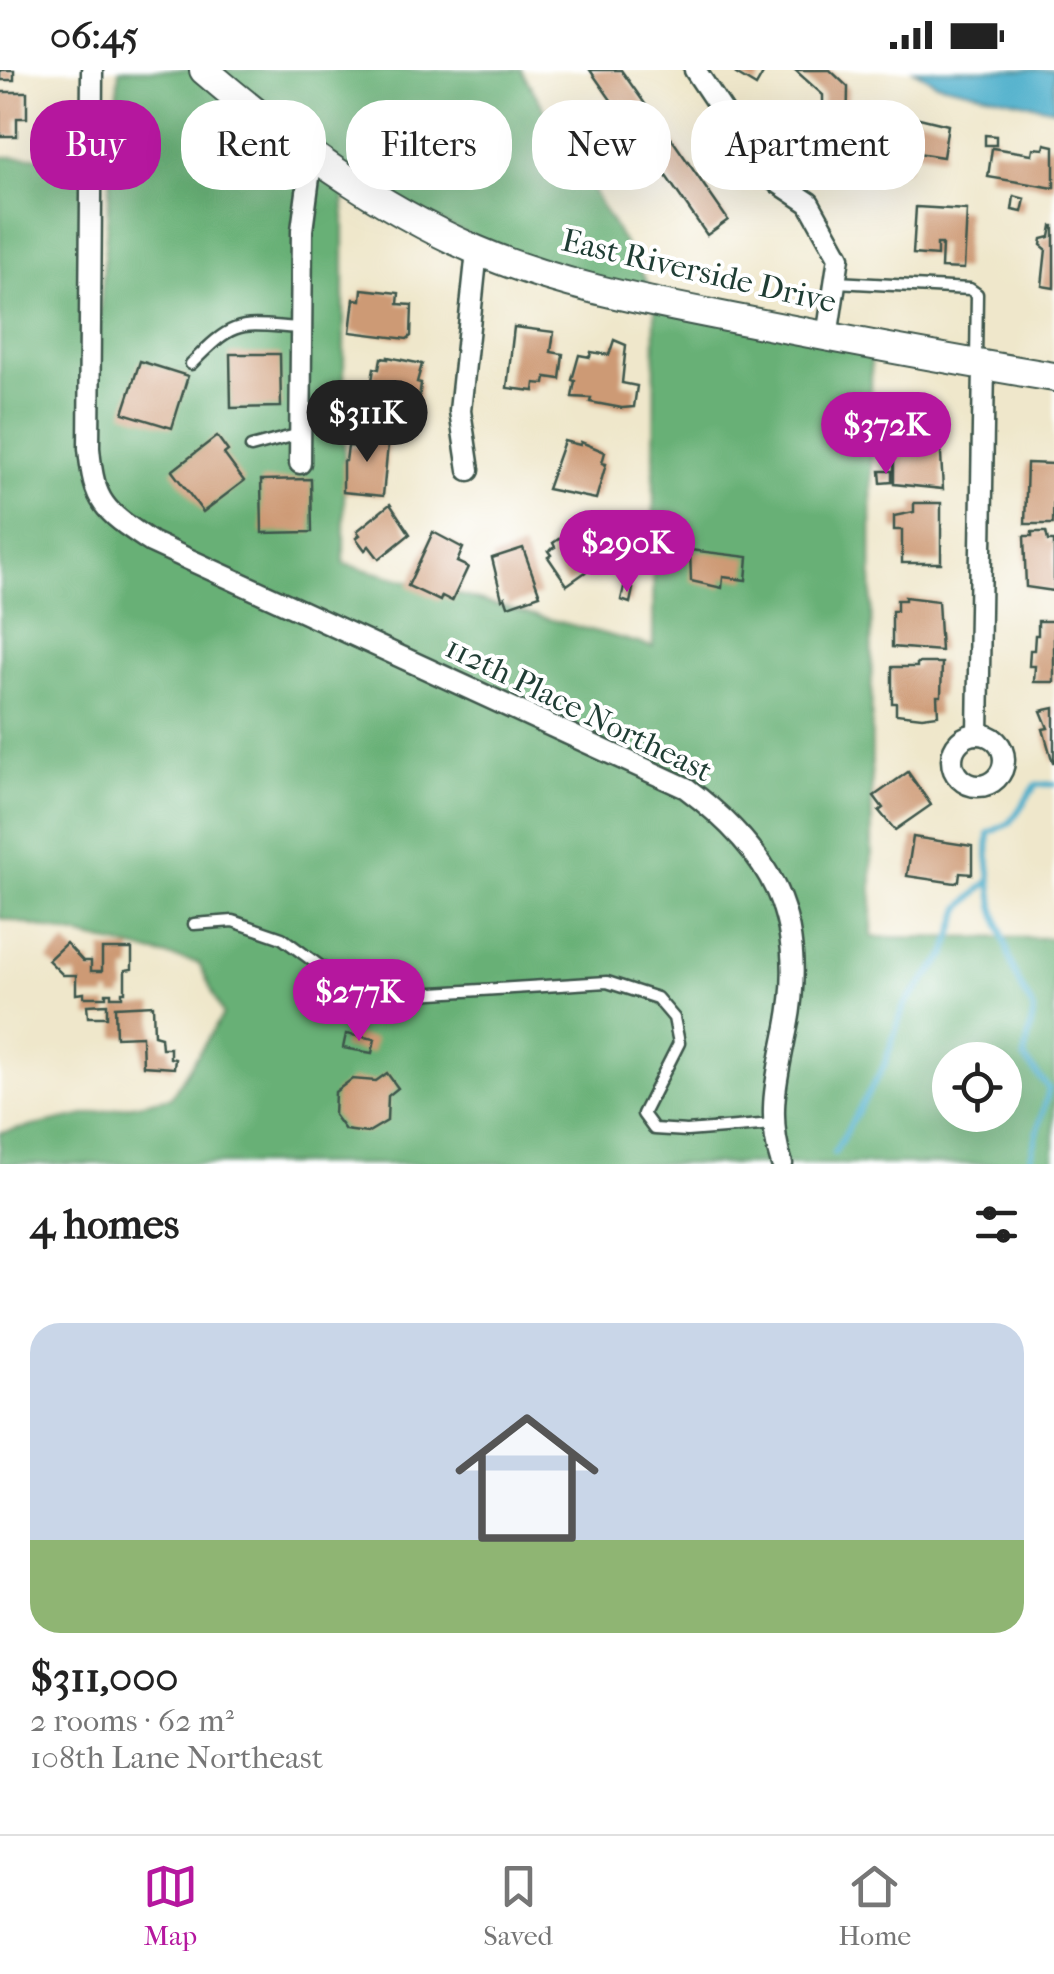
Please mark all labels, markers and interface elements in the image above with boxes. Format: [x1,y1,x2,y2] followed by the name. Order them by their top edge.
[50,13,139,58] text: 06:45
[30,100,161,190] chip: Buy
[181,100,326,190] chip: Rent
[346,100,512,190] chip: Filters
[532,100,671,190] chip: New
[691,100,925,190] chip: Apartment
[558,221,840,321] street label: East Riverside Drive
[297,380,437,465] pin: $311K
[816,392,956,477] pin: $372K
[329,394,405,431] text: $311K
[843,406,929,443] text: $372K
[557,510,697,595] pin: $290K
[581,524,673,561] text: $290K
[440,628,719,790] street label: 112th Place Northeast
[289,959,429,1044] pin: $277K
[315,973,403,1010] text: $277K
[932,1042,1022,1132] map controls
[932,1042,1022,1132] button: locate
[969,1197,1024,1252] icon: filters
[30,1200,179,1249] text: 4 homes
[437,1388,617,1568] icon: home
[30,1653,179,1702] text: $311,000
[30,1702,234,1739] text: 2 rooms · 62 m²
[30,1739,323,1776] text: 108th Lane Northeast
[143,1859,198,1952] tab: Map
[483,1859,553,1952] tab: Saved
[838,1859,911,1952] tab: Home

